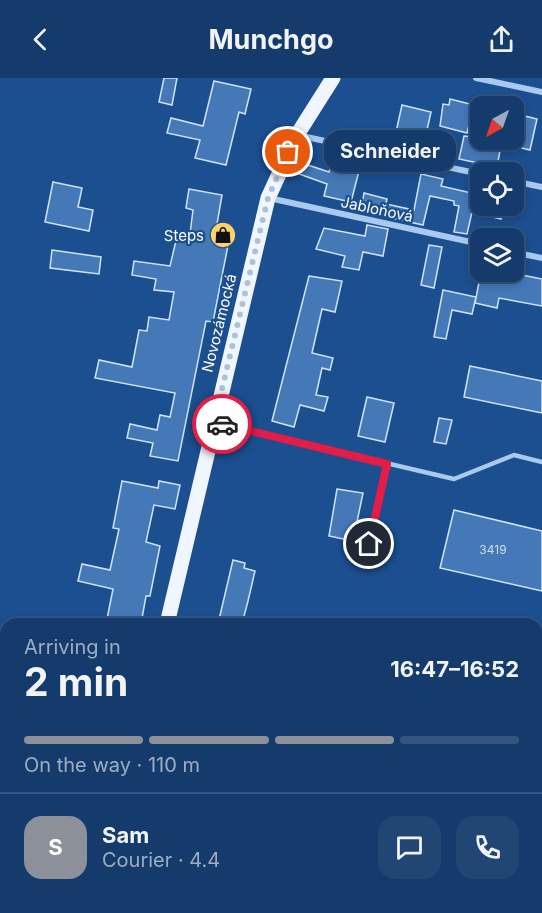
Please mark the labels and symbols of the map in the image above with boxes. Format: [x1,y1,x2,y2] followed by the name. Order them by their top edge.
[470,96,524,150] north arrow
[262,126,313,177] pin
[324,131,456,173] callout: Schneider
[339,192,415,226] street label: Jabloňová
[208,220,238,250] shop icon: Steps
[164,226,204,245] place label: Steps
[198,272,240,374] street label: Novozámocká
[192,394,252,454] courier
[343,518,394,569] pin
[479,542,507,557] house number: 3419

